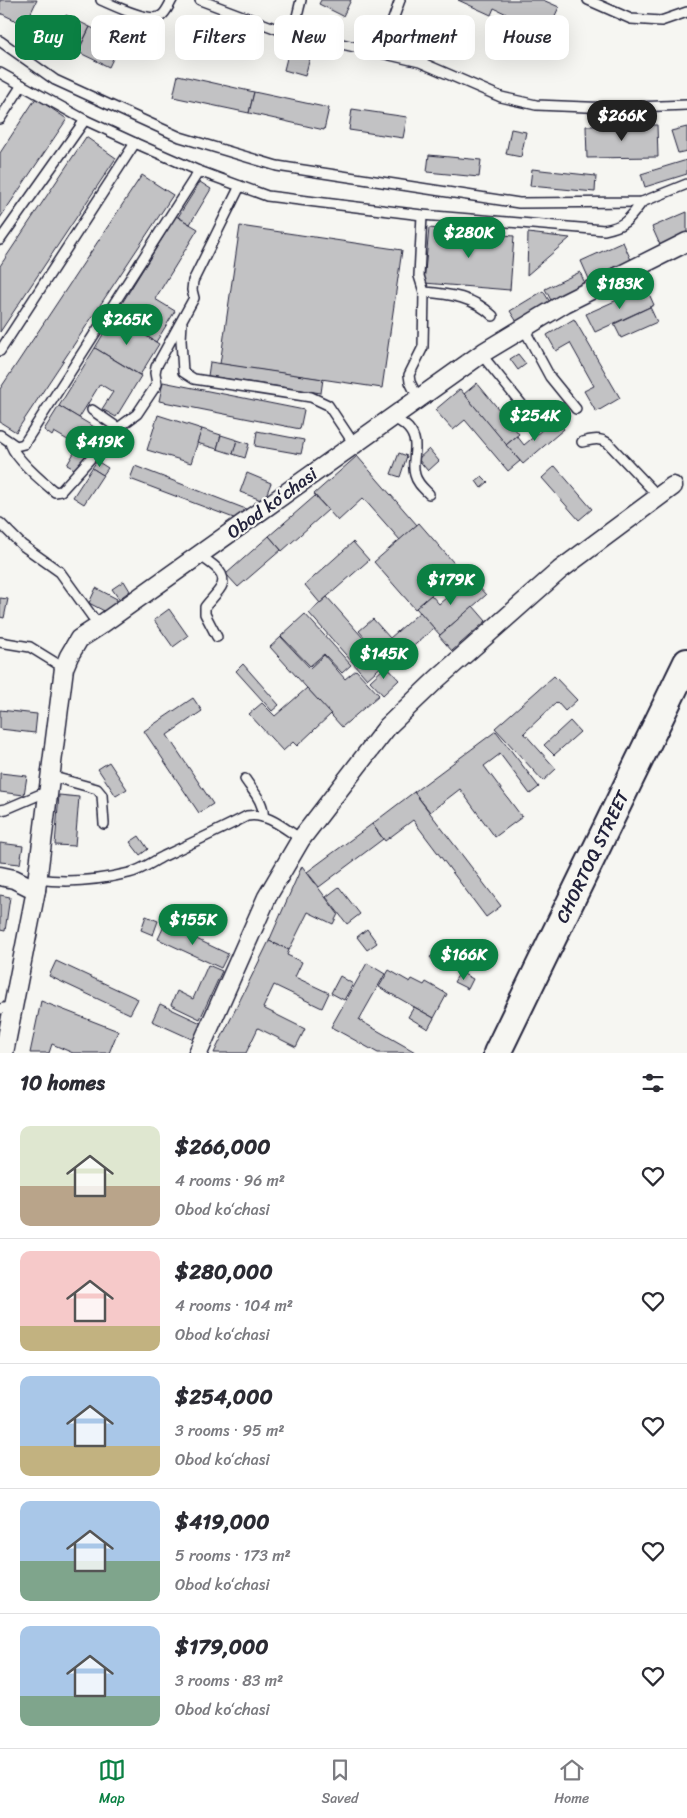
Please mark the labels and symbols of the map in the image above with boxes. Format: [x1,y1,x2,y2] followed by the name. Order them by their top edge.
[587,100,657,142] pin: $266K
[434,216,504,259] pin: $280K
[585,268,655,310] pin: $183K
[92,304,162,346] pin: $265K
[500,400,570,442] pin: $254K
[65,426,135,468] pin: $419K
[220,458,325,547] street label: Obod koʻchasi
[416,564,486,606] pin: $179K
[349,638,419,680] pin: $145K
[546,784,639,929] street label: CHORTOQ STREET
[158,904,228,946] pin: $155K
[429,938,499,981] pin: $166K

